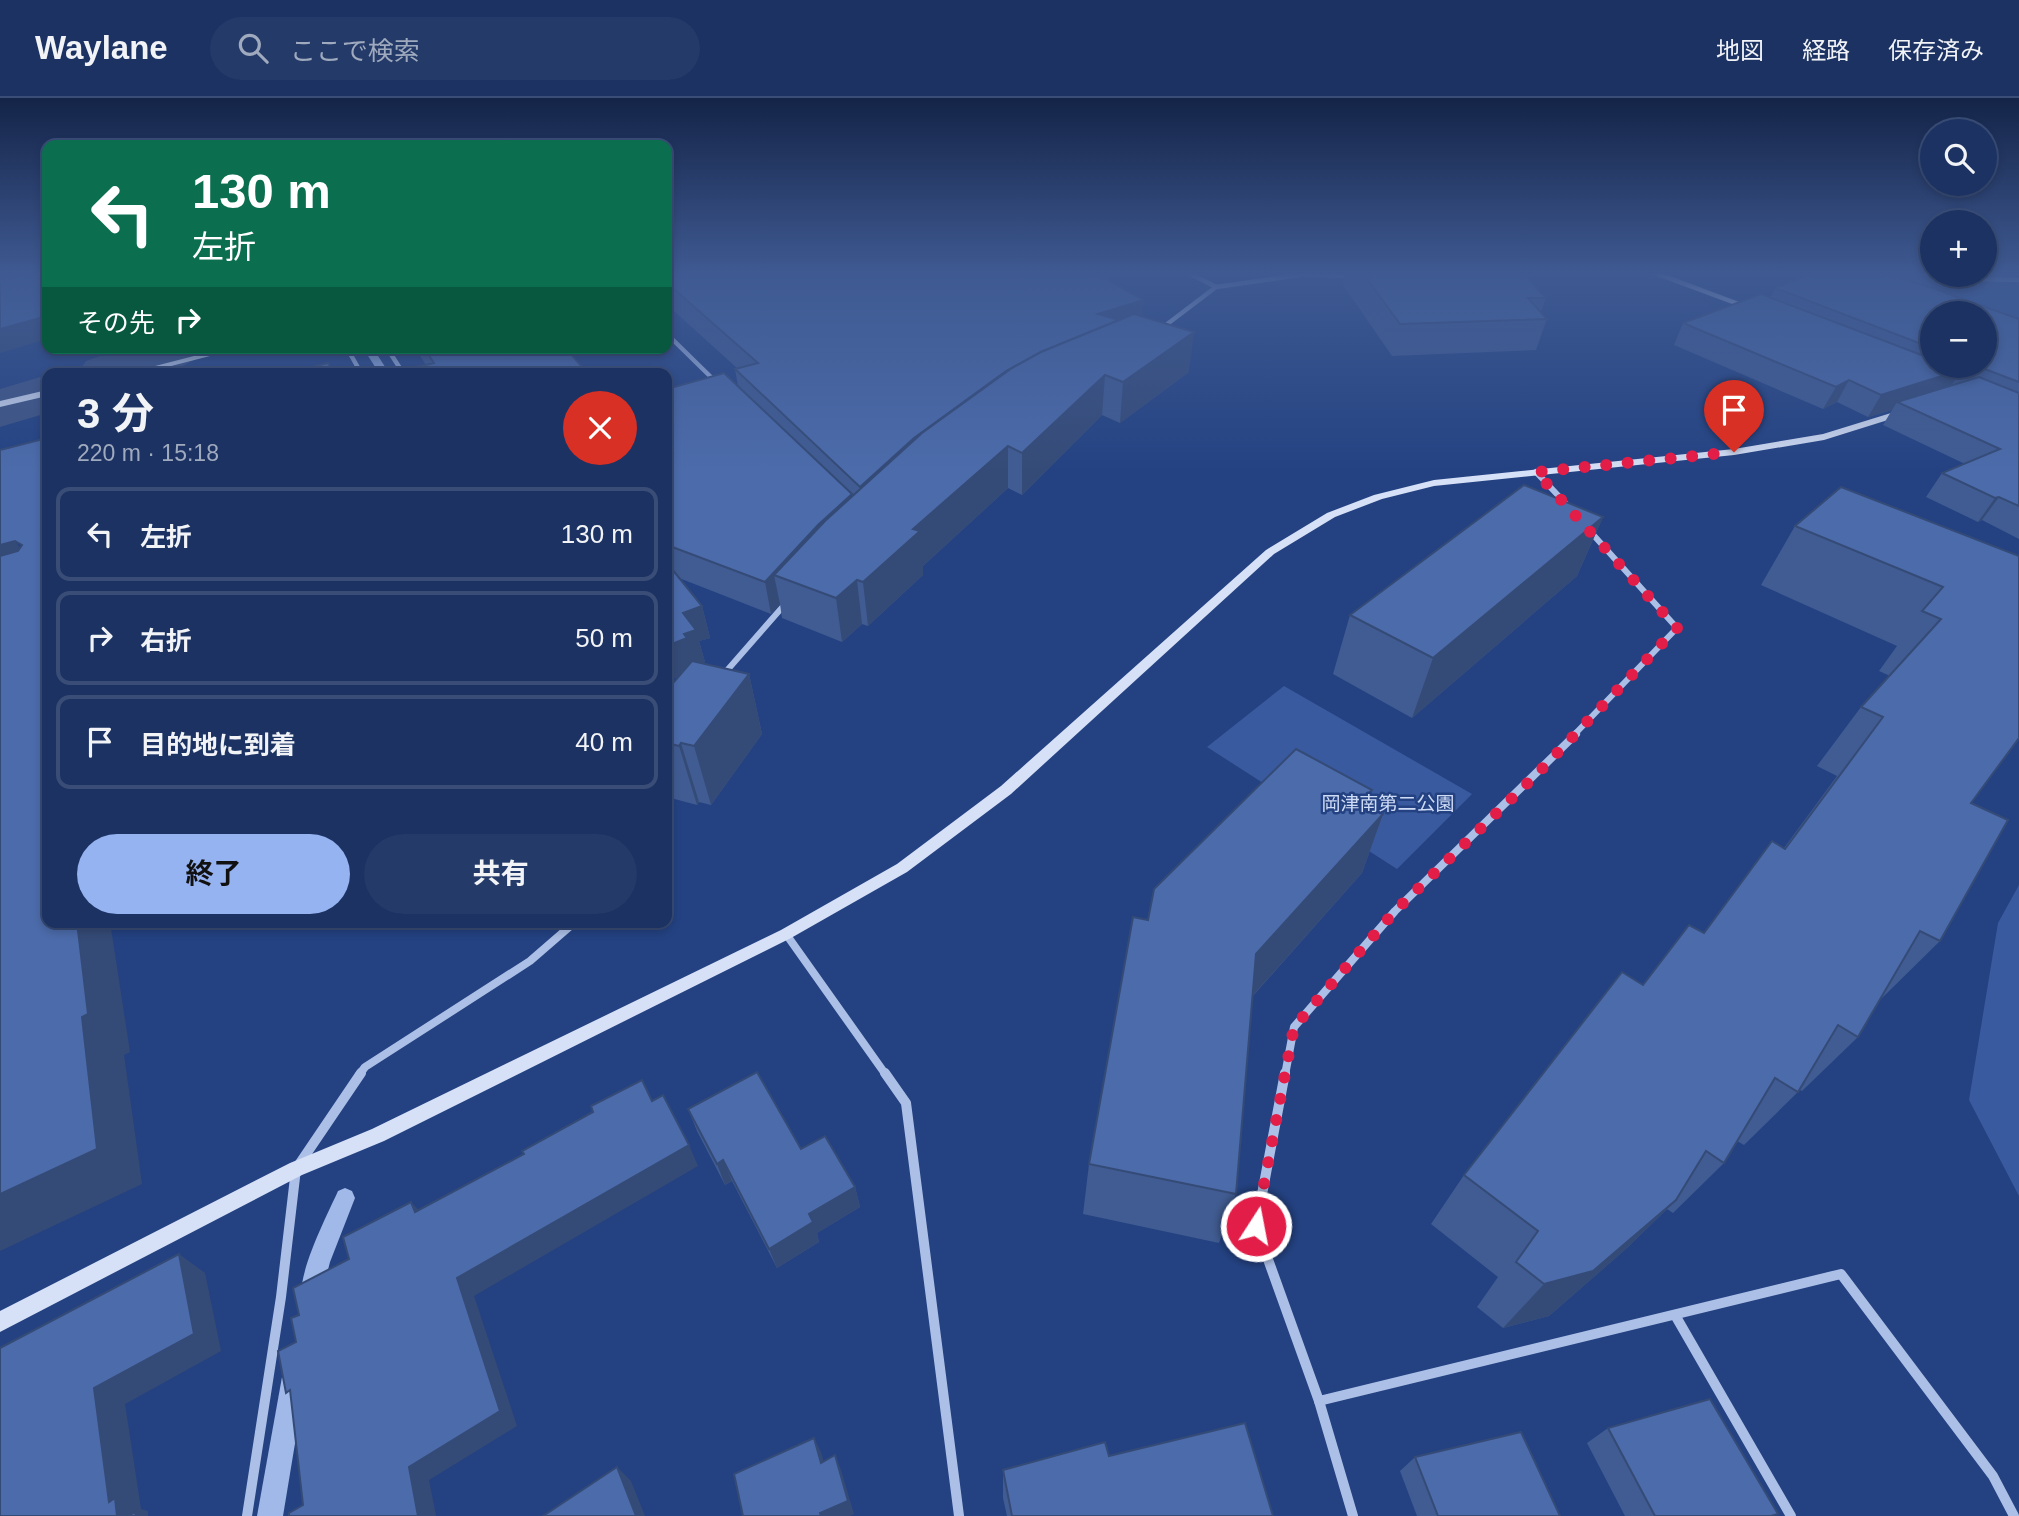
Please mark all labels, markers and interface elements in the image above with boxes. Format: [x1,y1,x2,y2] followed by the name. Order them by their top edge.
[210,17,700,80] search box
[35,29,168,66] text: Waylane
[234,29,272,67] icon: search
[290,36,420,66] text: ここで検索
[1716,37,1764,64] text: 地図
[1802,37,1850,64] text: 経路
[1888,37,1984,64] text: 保存済み
[1920,119,1997,378] map controls
[1920,119,1997,196] button: search
[192,164,331,218] text: 130 m
[77,168,168,259] icon: left
[1920,210,1997,287] button: +
[192,229,256,265] text: 左折
[169,301,207,339] icon: right
[1920,301,1997,378] button: −
[77,308,155,338] text: その先
[1704,380,1764,452] pin
[77,390,154,437] text: 3 分
[563,391,637,465] button: close
[1715,391,1753,429] icon: arrive
[77,440,219,466] text: 220 m · 15:18
[81,515,119,553] icon: left
[561,519,633,549] text: 130 m
[140,522,192,552] text: 左折
[81,619,119,657] icon: right
[575,623,633,653] text: 50 m
[140,626,192,656] text: 右折
[81,723,119,761] icon: arrive
[575,727,633,757] text: 40 m
[140,730,296,760] text: 目的地に到着
[1321,793,1455,814] park label: 岡津南第二公園
[77,834,350,914] button: 終了
[364,834,637,914] button: 共有
[1219,1189,1293,1263] position arrow

